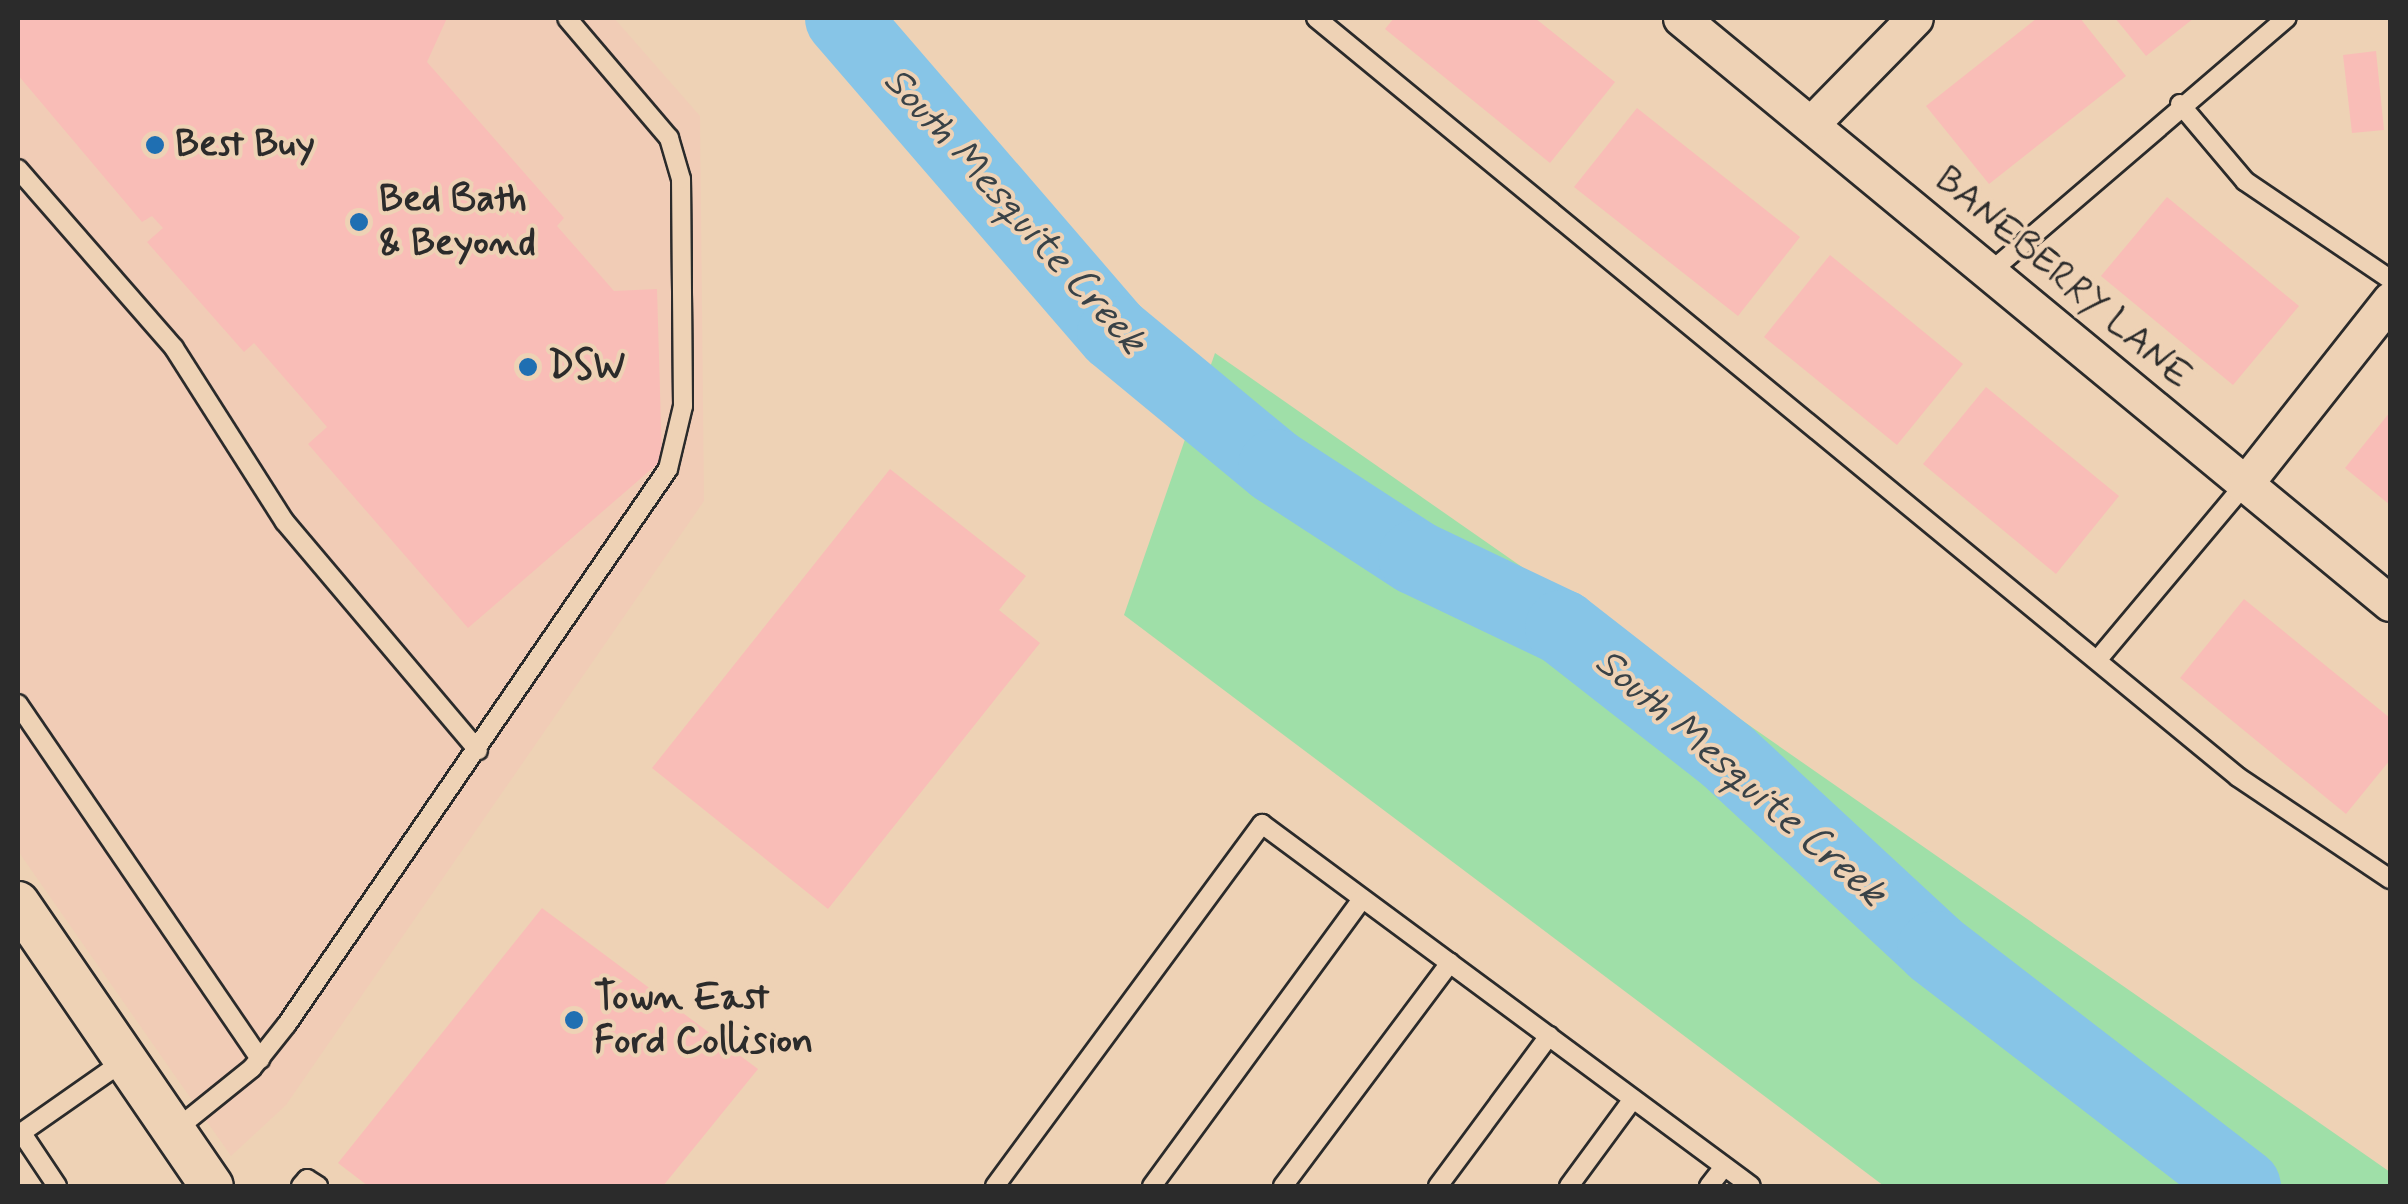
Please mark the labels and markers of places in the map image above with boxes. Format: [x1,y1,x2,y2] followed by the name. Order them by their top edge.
[175,122,315,168] place label: Best Buy
[144,134,166,156] marker: Best Buy
[379,177,536,266] place label: Bed Bath & Beyond
[348,211,370,233] marker: Bed Bath & Beyond
[548,344,625,390] place label: DSW
[517,356,539,378] marker: DSW
[594,975,813,1064] place label: Town East Ford Collision
[563,1009,585,1031] marker: Town East Ford Collision

